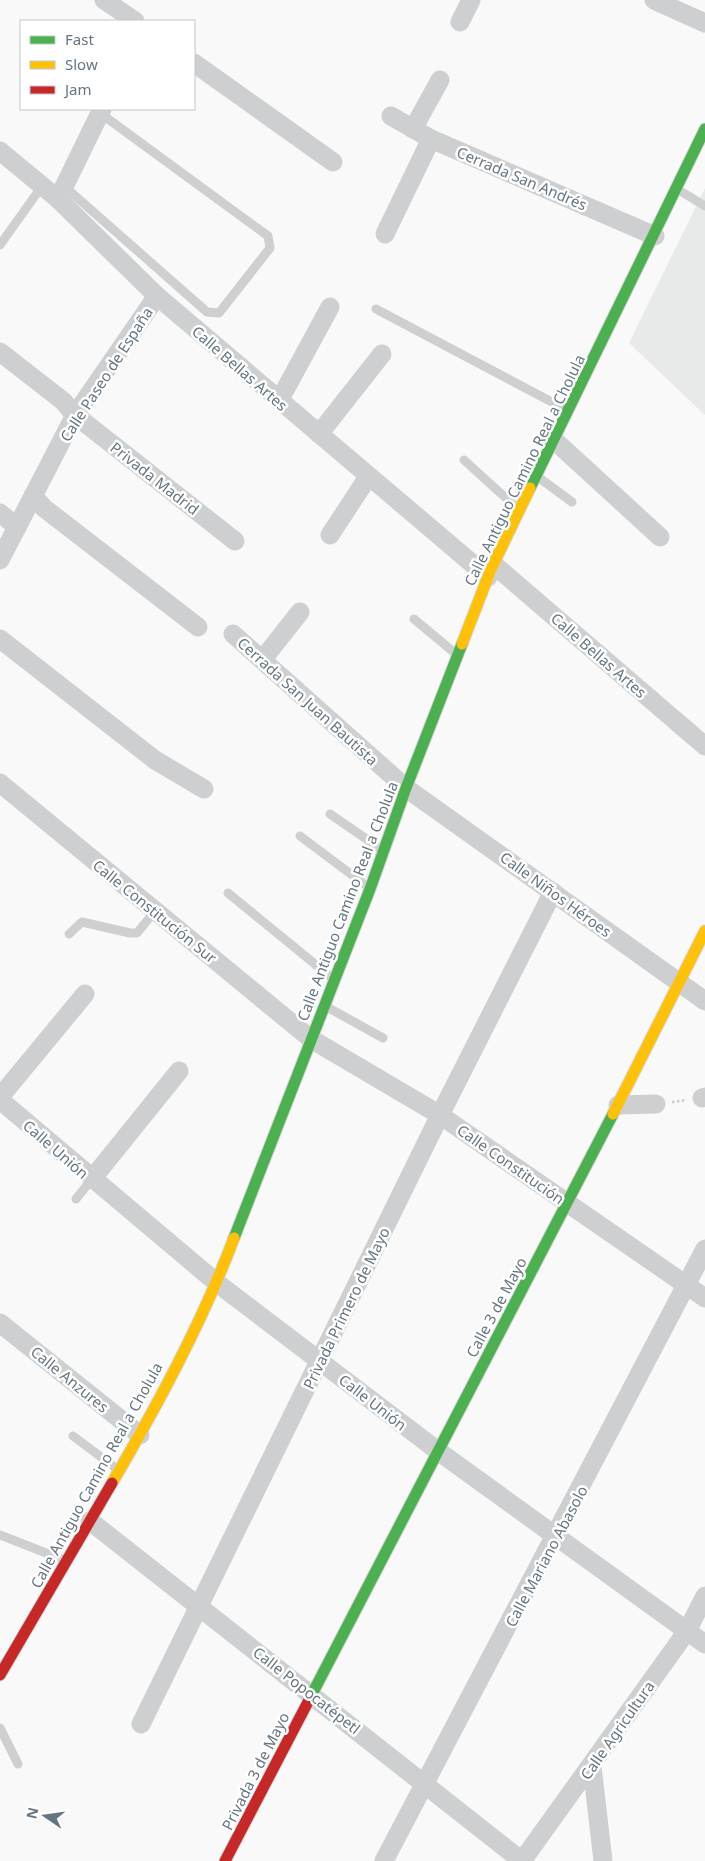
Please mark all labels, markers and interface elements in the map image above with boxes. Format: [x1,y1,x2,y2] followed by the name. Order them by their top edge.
[20,20,195,110] legend
[65,29,94,49] text: Fast
[65,54,98,74] text: Slow
[63,79,92,99] text: Jam
[454,142,590,214] street label: Cerrada San Andrés
[55,303,157,445] street label: Calle Paseo de España
[188,321,292,415] street label: Calle Bellas Artes
[459,351,589,589] street label: Calle Antiguo Camino Real a Cholula
[107,437,203,519] street label: Privada Madrid
[547,608,651,702] street label: Calle Bellas Artes
[233,633,383,769] street label: Cerrada San Juan Bautista
[292,778,402,1024] street label: Calle Antiguo Camino Real a Cholula
[496,847,616,941] street label: Calle Niños Héroes
[89,855,221,967] street label: Calle Constitución Sur
[19,1115,93,1183] street label: Calle Unión
[453,1120,569,1208] street label: Calle Constitución
[298,1224,394,1392] street label: Privada Primero de Mayo
[461,1253,531,1361] street label: Calle 3 de Mayo
[27,1341,113,1417] street label: Calle Anzures
[25,1359,167,1591] street label: Calle Antiguo Camino Real a Cholula
[335,1369,411,1435] street label: Calle Unión
[500,1482,592,1630] street label: Calle Mariano Abasolo
[249,1642,365,1738] street label: Calle Popocatépetl
[575,1677,659,1783] street label: Calle Agricultura
[217,1709,293,1833] street label: Privada 3 de Mayo
[20,1791,70,1841] north arrow
[21,1805,42,1821] text: N

